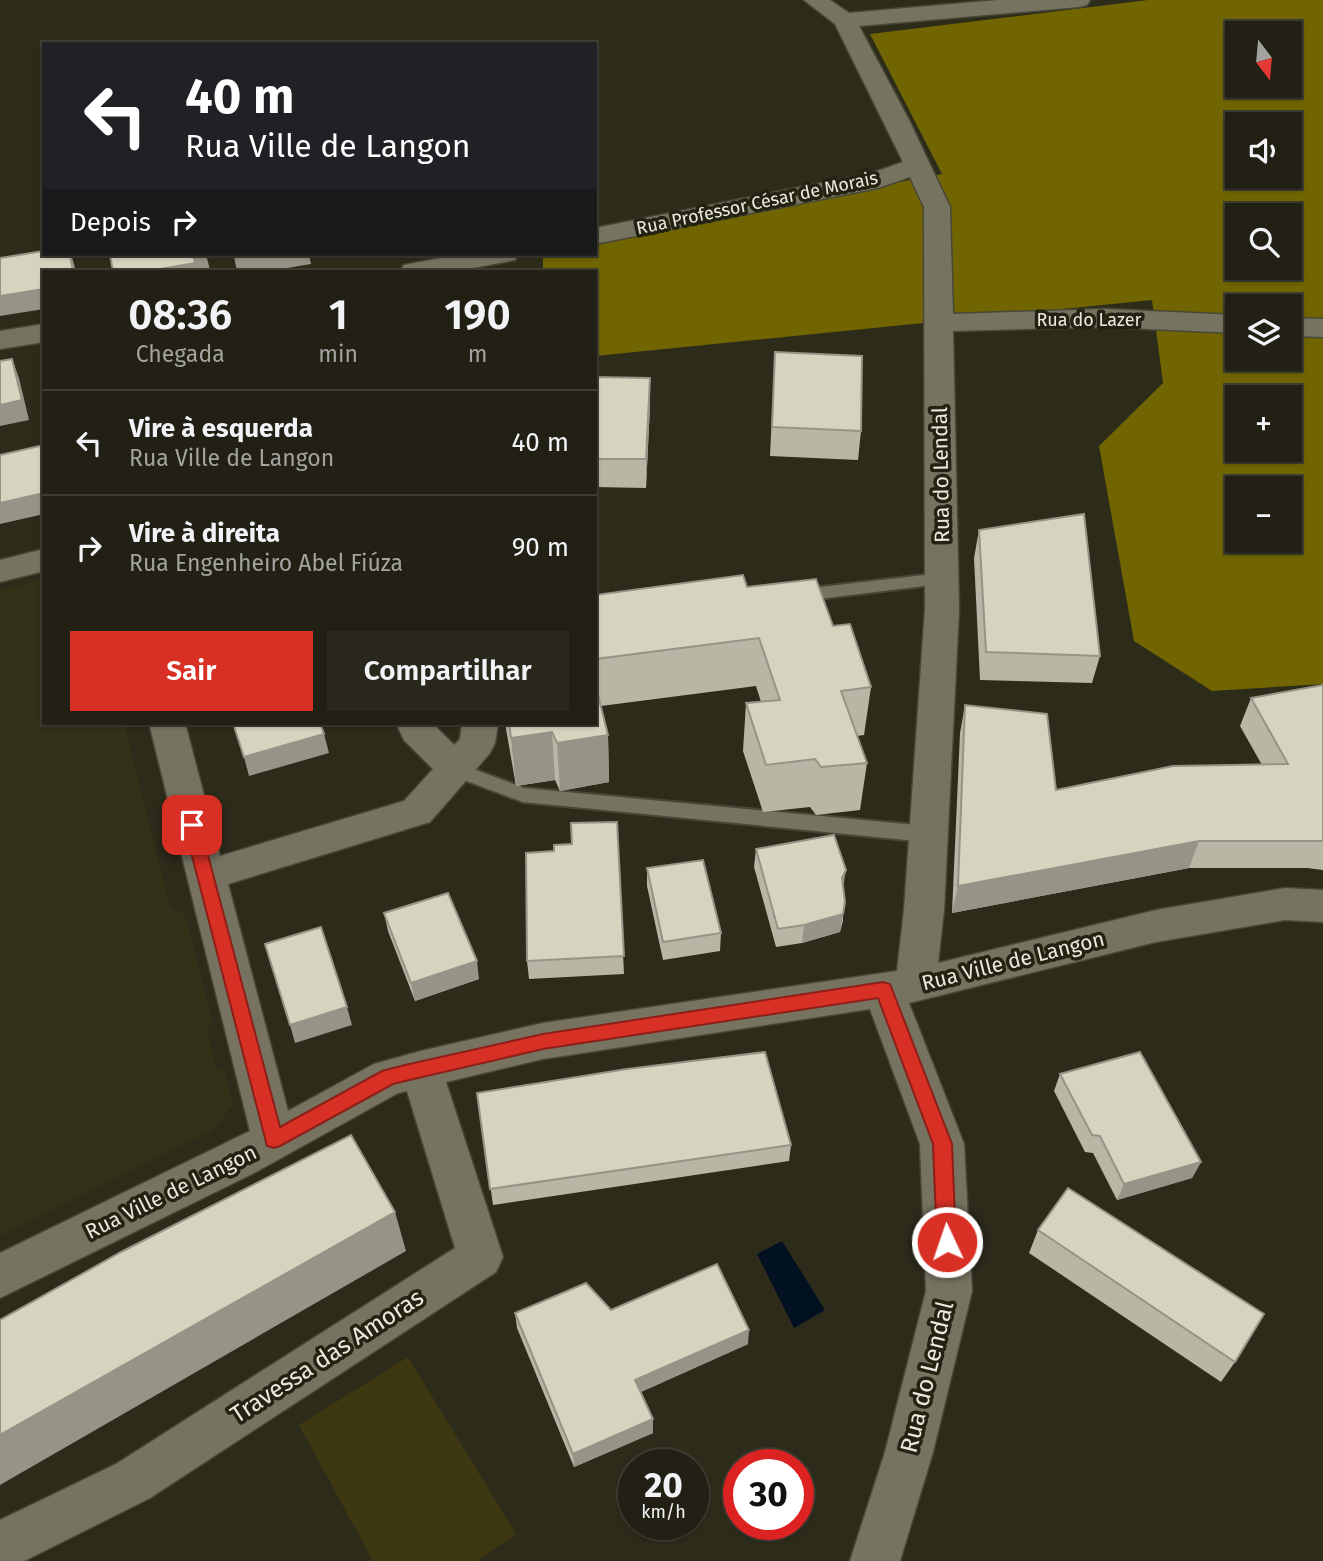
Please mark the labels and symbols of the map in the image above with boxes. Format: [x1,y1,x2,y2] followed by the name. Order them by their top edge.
[1225,21,1302,98] north arrow
[634,167,880,239] street label: Rua Professor César de Morais
[1036,309,1142,331] street label: Rua do Lazer
[927,407,955,543] street label: Rua do Lendal
[162,795,222,855] pin
[919,926,1107,996] street label: Rua Ville de Langon
[81,1139,261,1245] street label: Rua Ville de Langon
[910,1205,984,1279] position arrow
[225,1283,429,1429] street label: Travessa das Amoras
[895,1298,959,1456] street label: Rua do Lendal
[723,1449,814,1540] speed limit sign: 30

